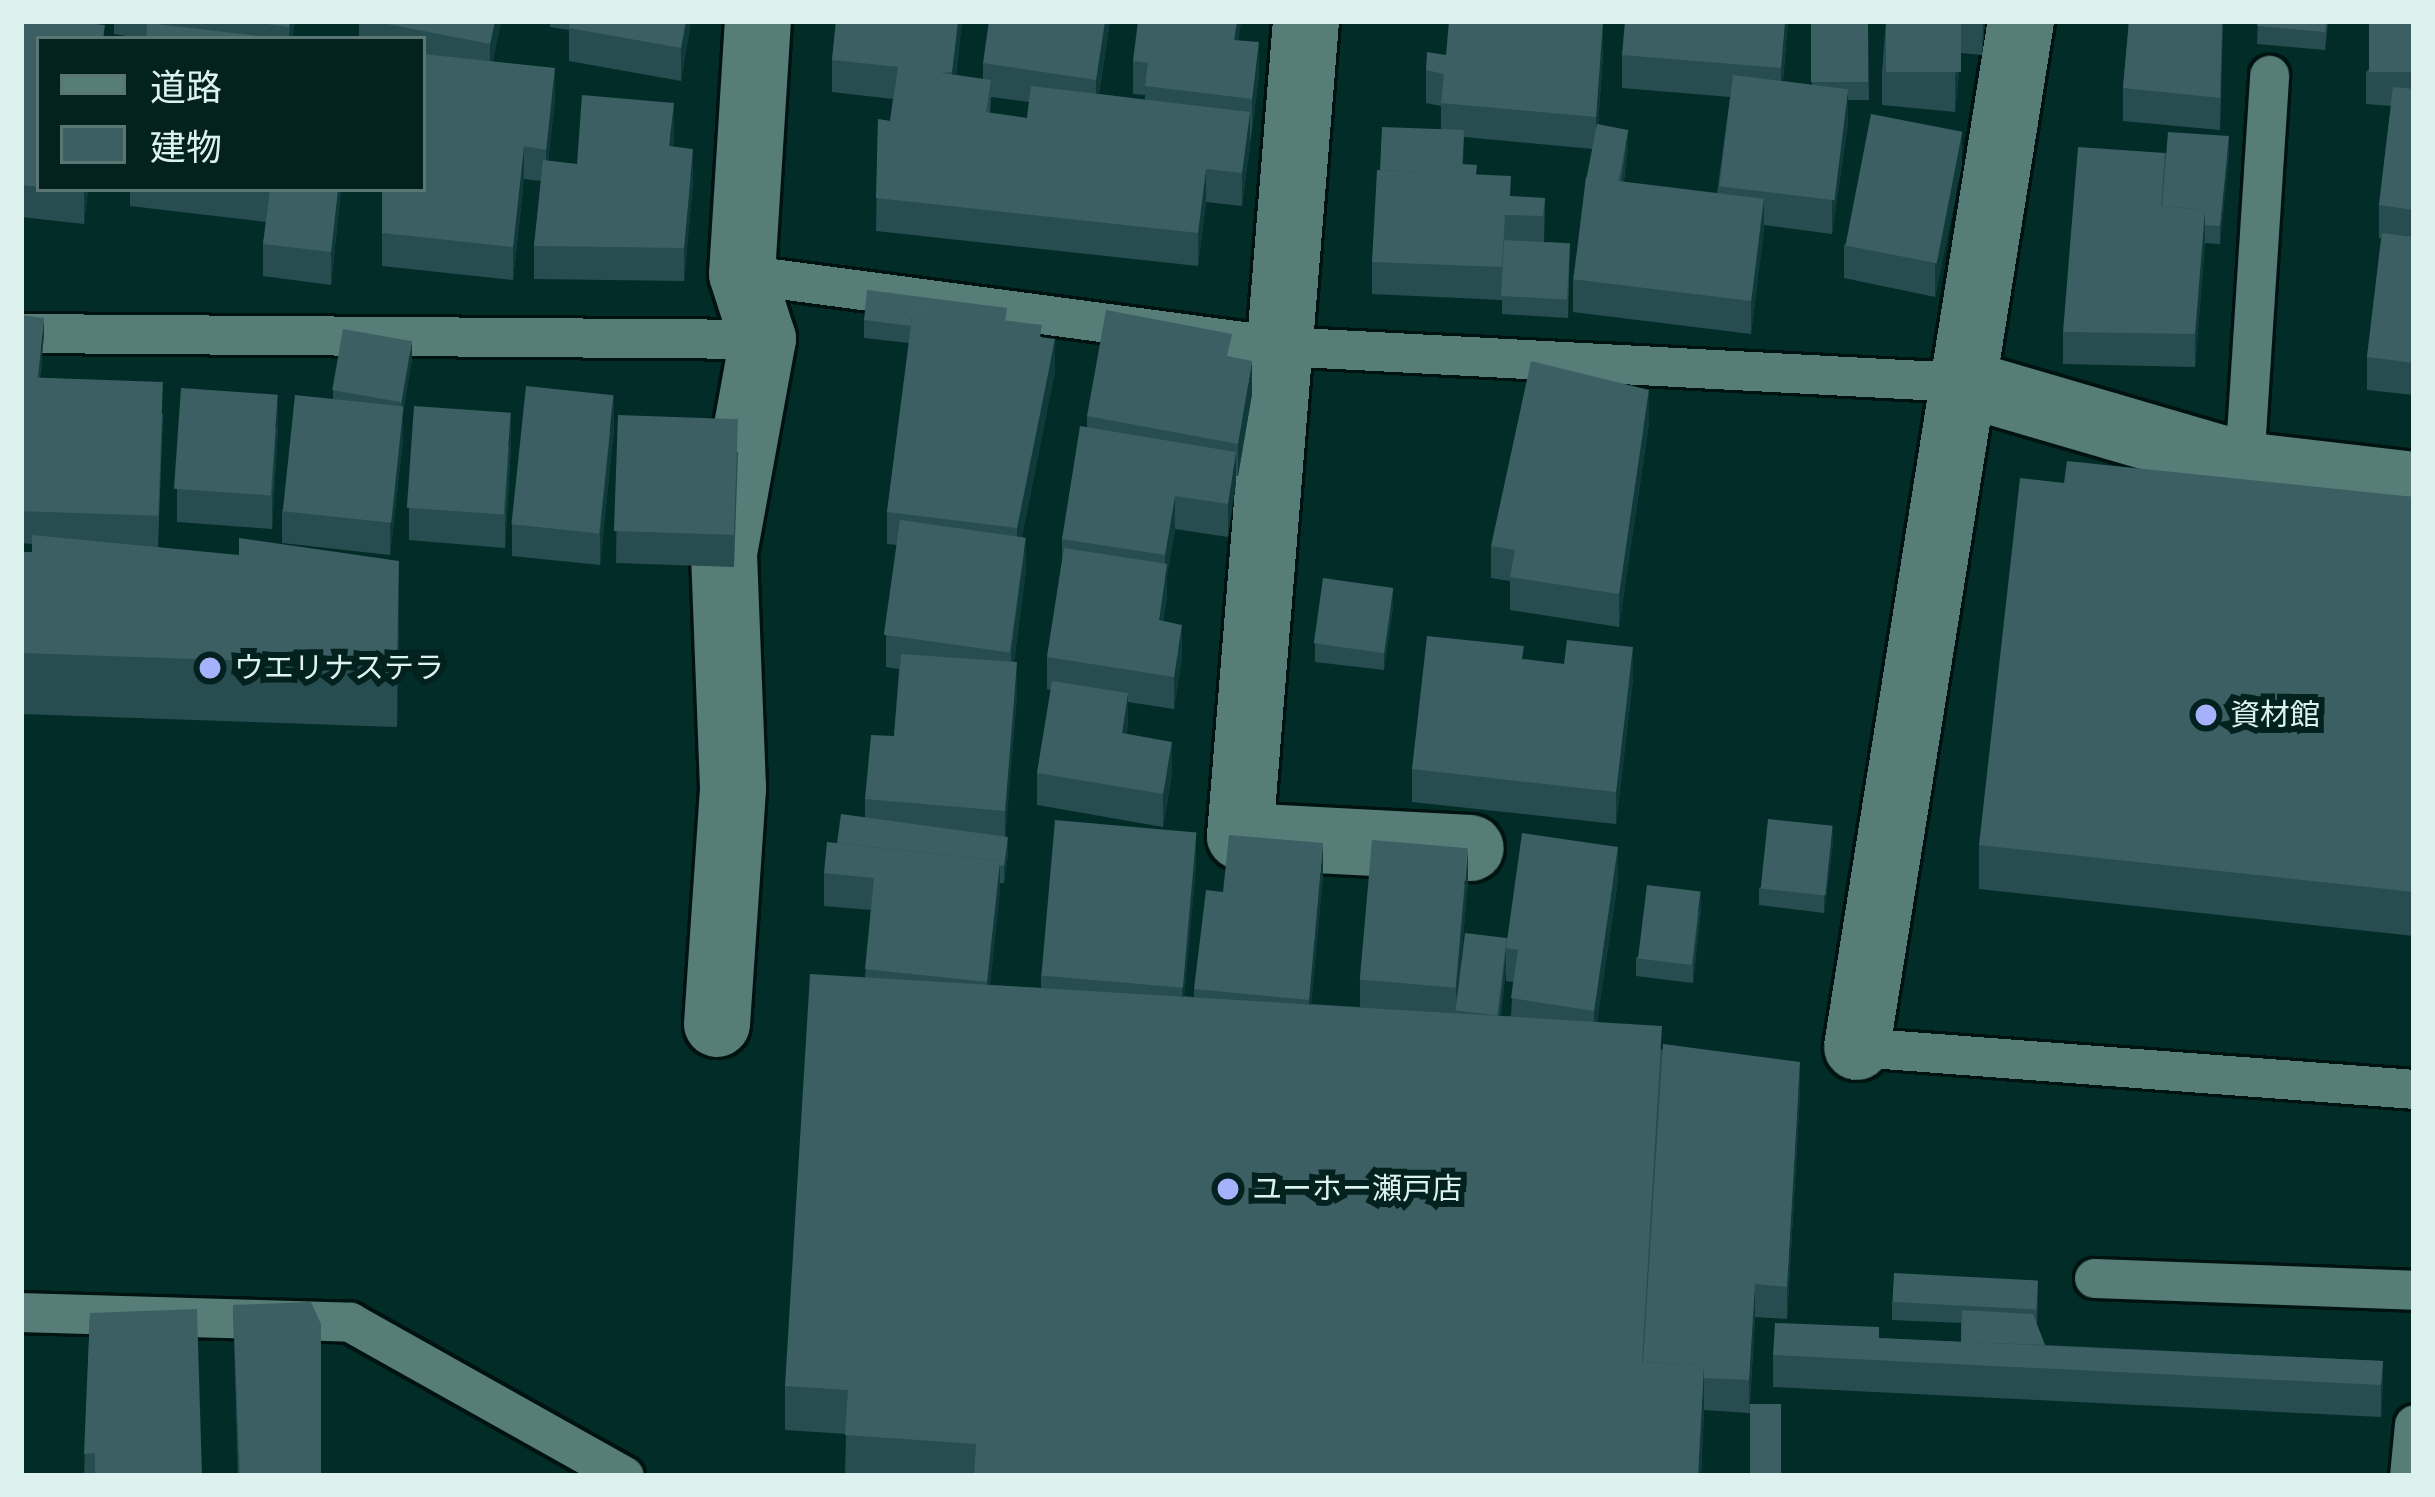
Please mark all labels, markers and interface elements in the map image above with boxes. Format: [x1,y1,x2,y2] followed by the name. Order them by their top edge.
[36,36,426,192] legend
[150,64,222,111] text: 道路
[150,124,222,171] text: 建物
[234,650,444,686] place label: ウエリナステラ
[197,655,223,681] marker: ウエリナステラ
[2230,697,2320,733] place label: 資材館
[2193,702,2219,728] marker: 資材館
[1252,1171,1462,1207] place label: ユーホー瀬戸店
[1215,1176,1241,1202] marker: ユーホー瀬戸店

